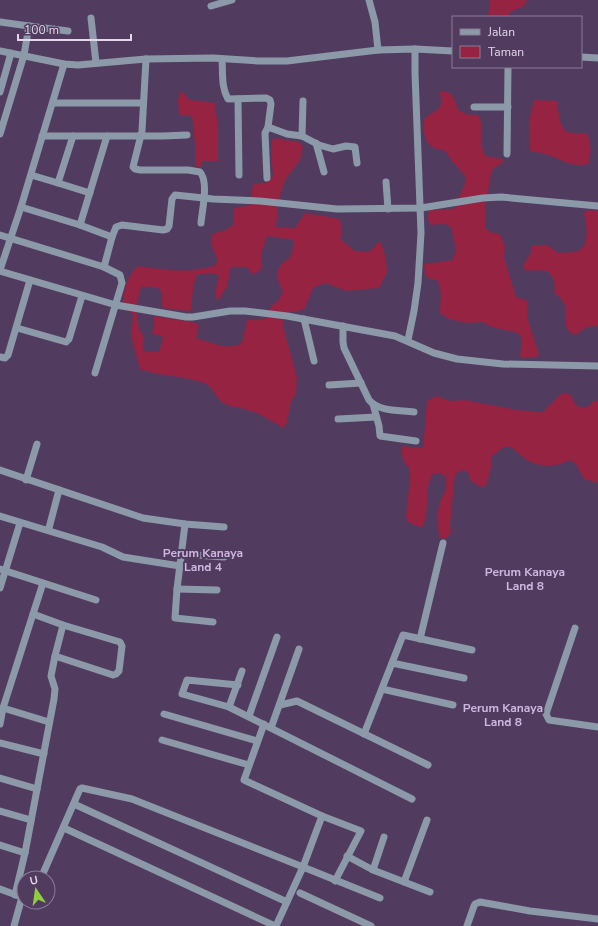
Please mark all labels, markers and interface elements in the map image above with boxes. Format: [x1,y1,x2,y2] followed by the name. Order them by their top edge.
[18,16,131,42] scale bar
[452,16,582,68] legend
[24,22,59,38] text: 100 m
[487,24,515,40] text: Jalan
[488,44,524,60] text: Taman
[163,545,243,575] district label: Perum Kanaya Land 4
[485,564,565,594] district label: Perum Kanaya Land 8
[463,700,543,730] district label: Perum Kanaya Land 8
[16,870,56,910] north arrow
[28,873,40,889] text: U

